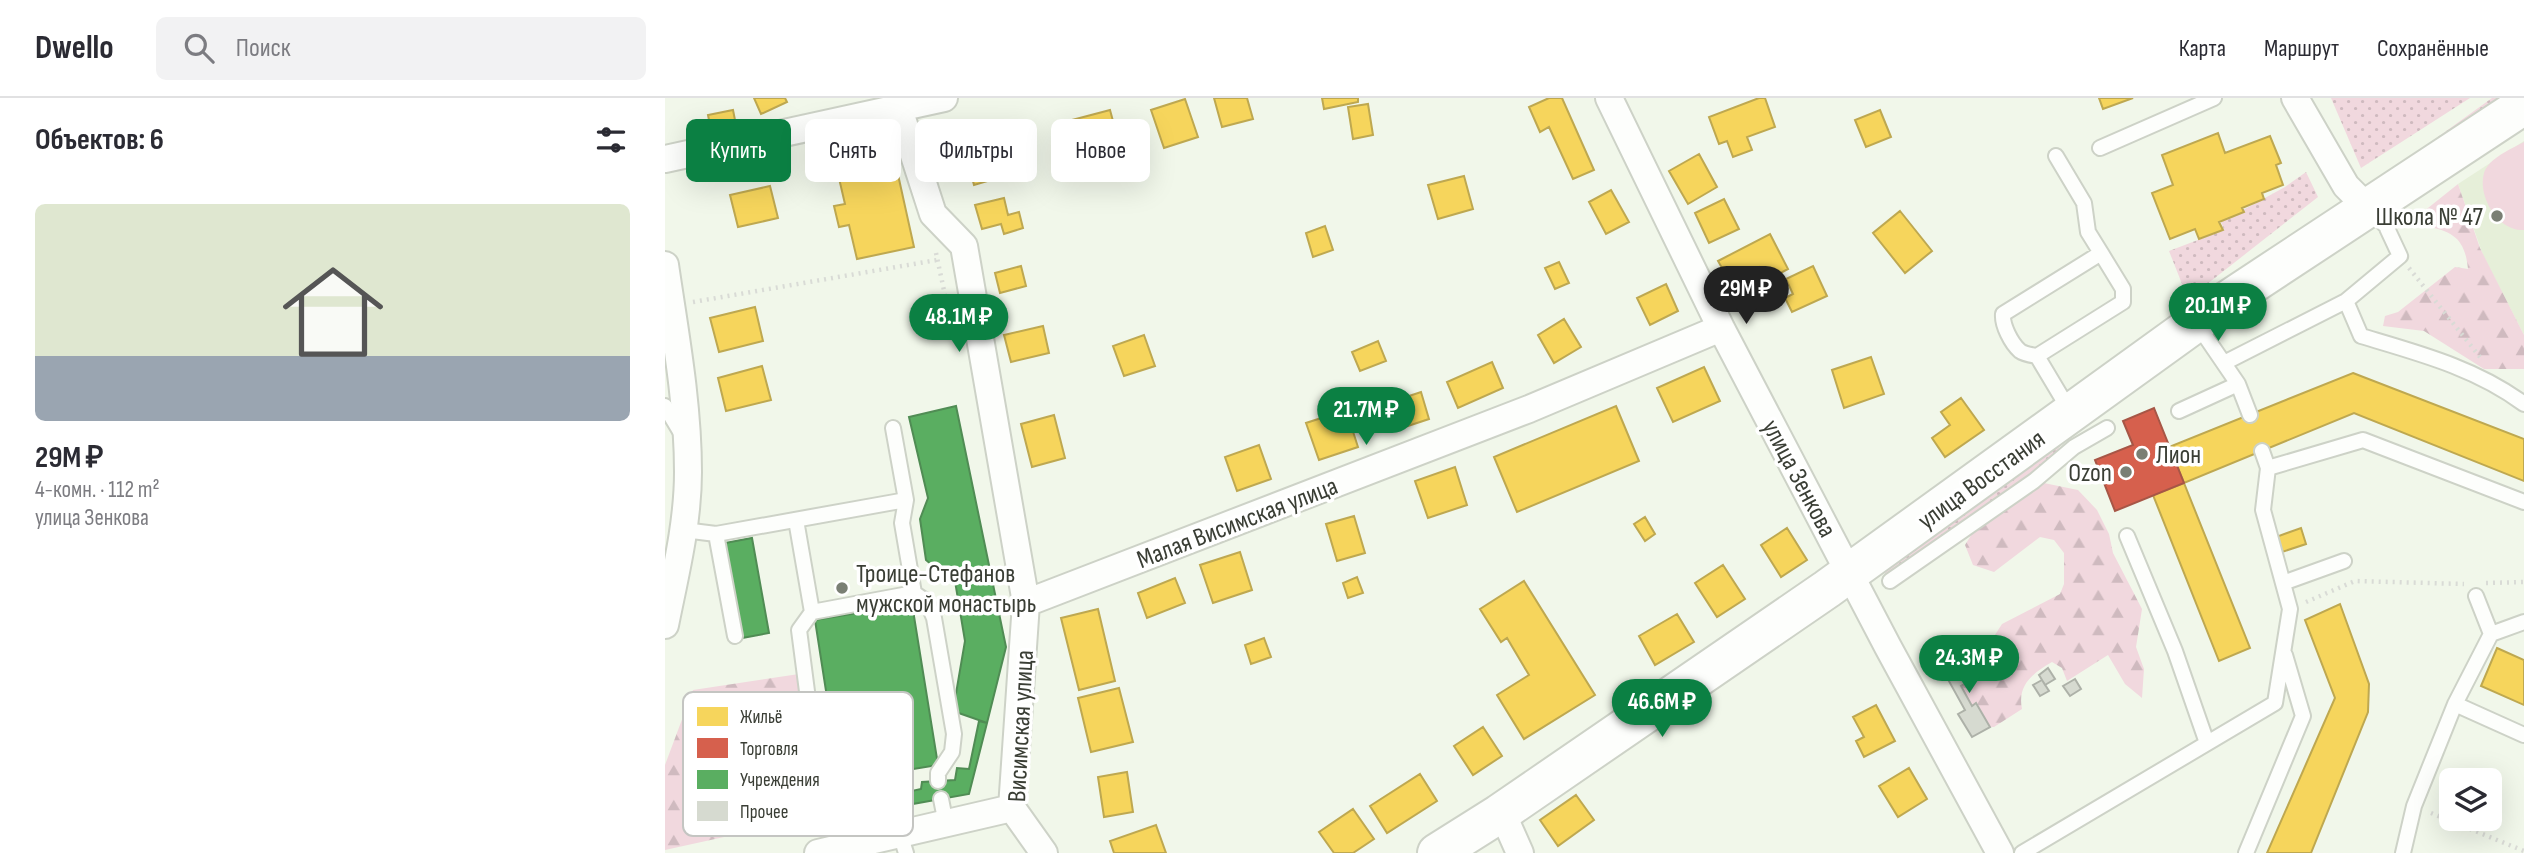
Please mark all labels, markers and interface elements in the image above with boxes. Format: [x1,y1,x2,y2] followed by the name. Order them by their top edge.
[156,17,646,80] search box
[35,28,114,68] text: Dwello
[180,29,218,67] icon: search
[236,33,291,64] text: Поиск
[2179,34,2226,63] text: Карта
[2264,34,2339,63] text: Маршрут
[2377,34,2489,63] text: Сохранённые
[686,119,791,182] chip: Купить
[805,119,901,182] chip: Снять
[915,119,1037,182] chip: Фильтры
[1051,119,1150,182] chip: Новое
[592,121,630,159] icon: filters
[35,122,164,158] text: Объектов: 6
[2376,202,2484,233] place label: Школа № 47
[2489,208,2505,224] marker: Школа № 47
[270,249,396,375] icon: home
[1697,266,1795,326] pin: 29M ₽
[1720,275,1772,303] text: 29M ₽
[2153,284,2283,343] pin: 20.1M ₽
[2185,292,2251,320] text: 20.1M ₽
[894,294,1024,354] pin: 48.1M ₽
[925,303,993,331] text: 48.1M ₽
[1301,388,1431,447] pin: 21.7M ₽
[1333,396,1399,424] text: 21.7M ₽
[1755,415,1843,543] street label: улица Зенкова
[1912,424,2051,537] street label: улица Восстания
[35,440,103,476] text: 29M ₽
[2156,440,2201,471] place label: Лион
[2134,446,2150,462] marker: Лион
[2068,458,2112,489] place label: Ozon
[2118,464,2134,480] marker: Ozon
[1133,471,1342,576] street label: Малая Висимская улица
[35,476,160,504] text: 4-комн. · 112 m²
[35,504,149,532] text: улица Зенкова
[856,559,1037,620] place label: Троице-Стефанов мужской монастырь
[834,580,850,596] marker: Троице-Стефанов мужской монастырь
[1904,636,2034,695] pin: 24.3M ₽
[1935,644,2003,672] text: 24.3M ₽
[1002,649,1041,803] street label: Висимская улица
[1597,680,1727,739] pin: 46.6M ₽
[1628,688,1696,716] text: 46.6M ₽
[683,692,913,836] legend
[740,706,783,729] text: Жильё
[740,738,798,761] text: Торговля
[2439,768,2502,831] map controls
[2439,768,2502,831] button: layers
[740,769,820,792] text: Учреждения
[740,801,788,824] text: Прочее

